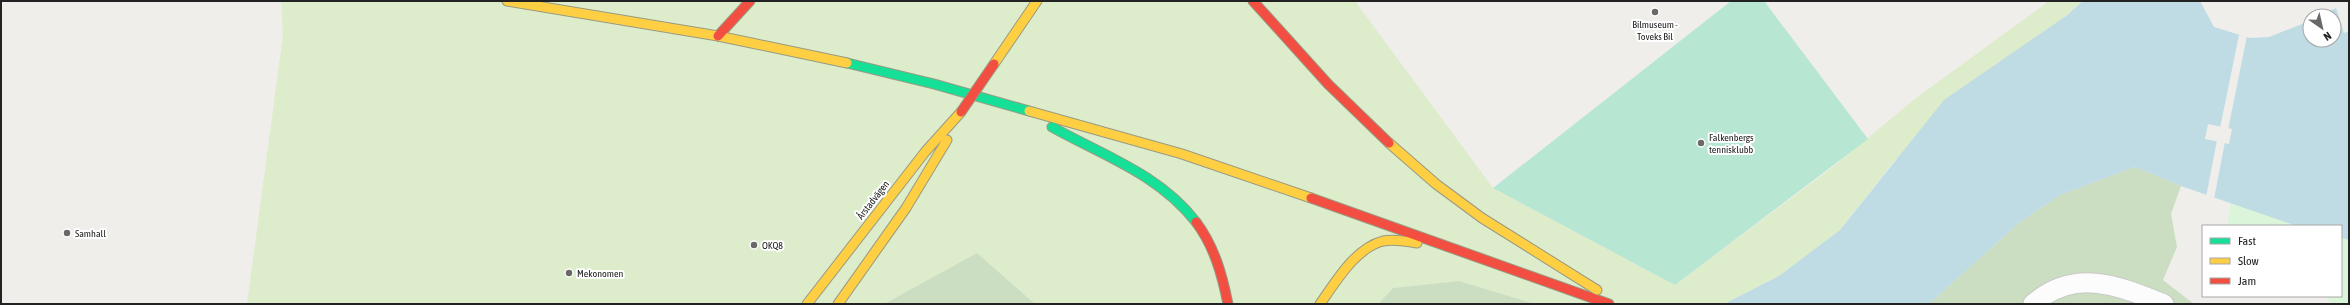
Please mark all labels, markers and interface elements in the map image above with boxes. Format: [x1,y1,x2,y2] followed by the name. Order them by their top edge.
[1650,7,1660,17] marker: Bilmuseum - Toveks Bil
[2302,8,2342,48] north arrow
[1632,19,1678,42] place label: Bilmuseum - Toveks Bil
[2322,29,2334,43] text: N
[1709,132,1754,155] place label: Falkenbergs tennisklubb
[1696,138,1706,148] marker: Falkenbergs tennisklubb
[855,178,892,221] street label: Årstadvägen
[2202,225,2342,297] legend
[62,228,72,238] marker: Samhall
[75,228,106,239] place label: Samhall
[2238,234,2256,248] text: Fast
[749,240,759,250] marker: OKQ8
[762,240,783,251] place label: OKQ8
[2238,254,2259,268] text: Slow
[564,268,574,278] marker: Mekonomen
[577,268,623,279] place label: Mekonomen
[2238,274,2256,288] text: Jam

